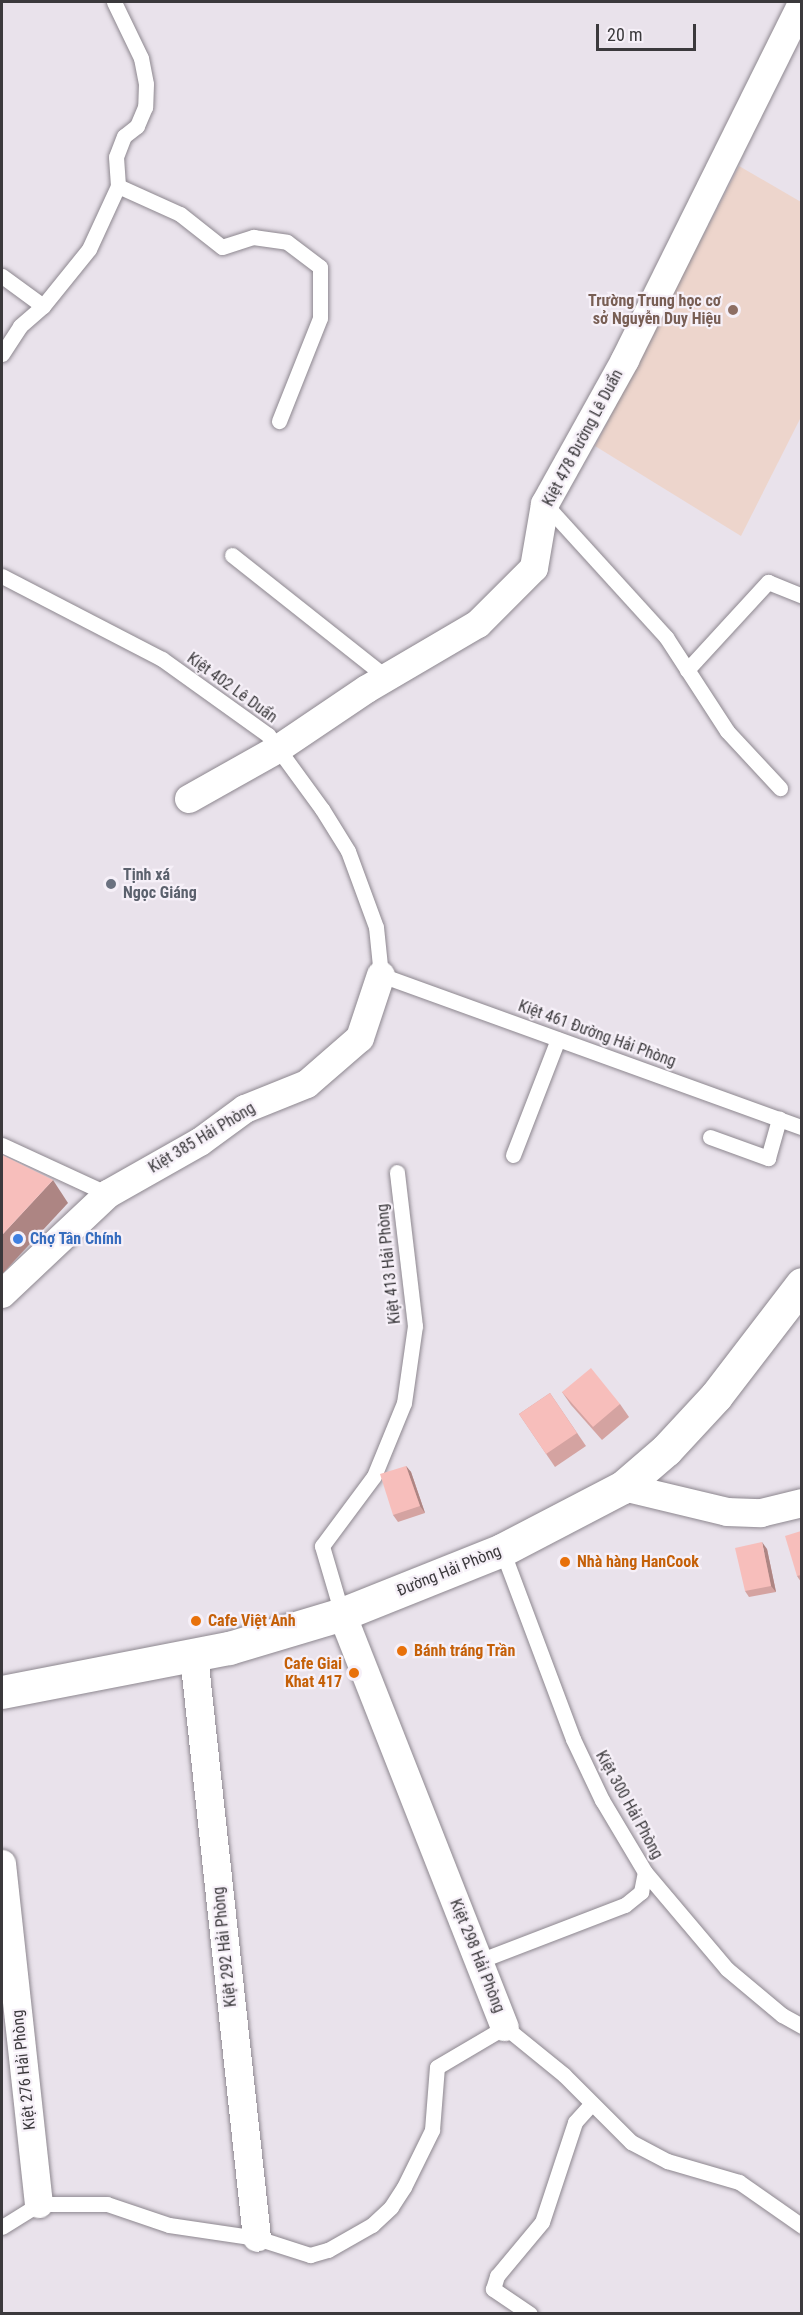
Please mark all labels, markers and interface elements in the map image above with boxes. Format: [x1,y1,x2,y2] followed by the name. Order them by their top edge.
[599,12,700,50] scale bar
[607,24,642,45] text: 20 m
[588,291,721,329] place label: Trường Trung học cơ sở Nguyễn Duy Hiệu
[726,303,740,317] marker: Trường Trung học cơ sở Nguyễn Duy Hiệu
[539,366,627,510] street label: Kiệt 478 Đường Lê Duẩn
[183,649,281,727] street label: Kiệt 402 Lê Duẩn
[123,865,197,903] place label: Tịnh xá Ngọc Giáng
[104,877,118,891] marker: Tịnh xá Ngọc Giáng
[516,997,678,1071] street label: Kiệt 461 Đường Hải Phòng
[145,1099,259,1177] street label: Kiệt 385 Hải Phòng
[373,1203,405,1325] street label: Kiệt 413 Hải Phòng
[30,1229,122,1249] place label: Chợ Tân Chính
[11,1232,25,1246] marker: Chợ Tân Chính
[394,1541,504,1601] street label: Đường Hải Phòng
[577,1552,699,1572] place label: Nhà hàng HanCook
[558,1555,572,1569] marker: Nhà hàng HanCook
[208,1611,296,1631] place label: Cafe Việt Anh
[189,1614,203,1628] marker: Cafe Việt Anh
[414,1641,516,1661] place label: Bánh tráng Trần
[395,1644,409,1658] marker: Bánh tráng Trần
[284,1654,342,1692] place label: Cafe Giai Khat 417
[347,1666,361,1680] marker: Cafe Giai Khat 417
[591,1747,667,1863] street label: Kiệt 300 Hải Phòng
[209,1886,241,2008] street label: Kiệt 292 Hải Phòng
[445,1896,509,2016] street label: Kiệt 298 Hải Phòng
[8,2009,40,2131] street label: Kiệt 276 Hải Phòng

